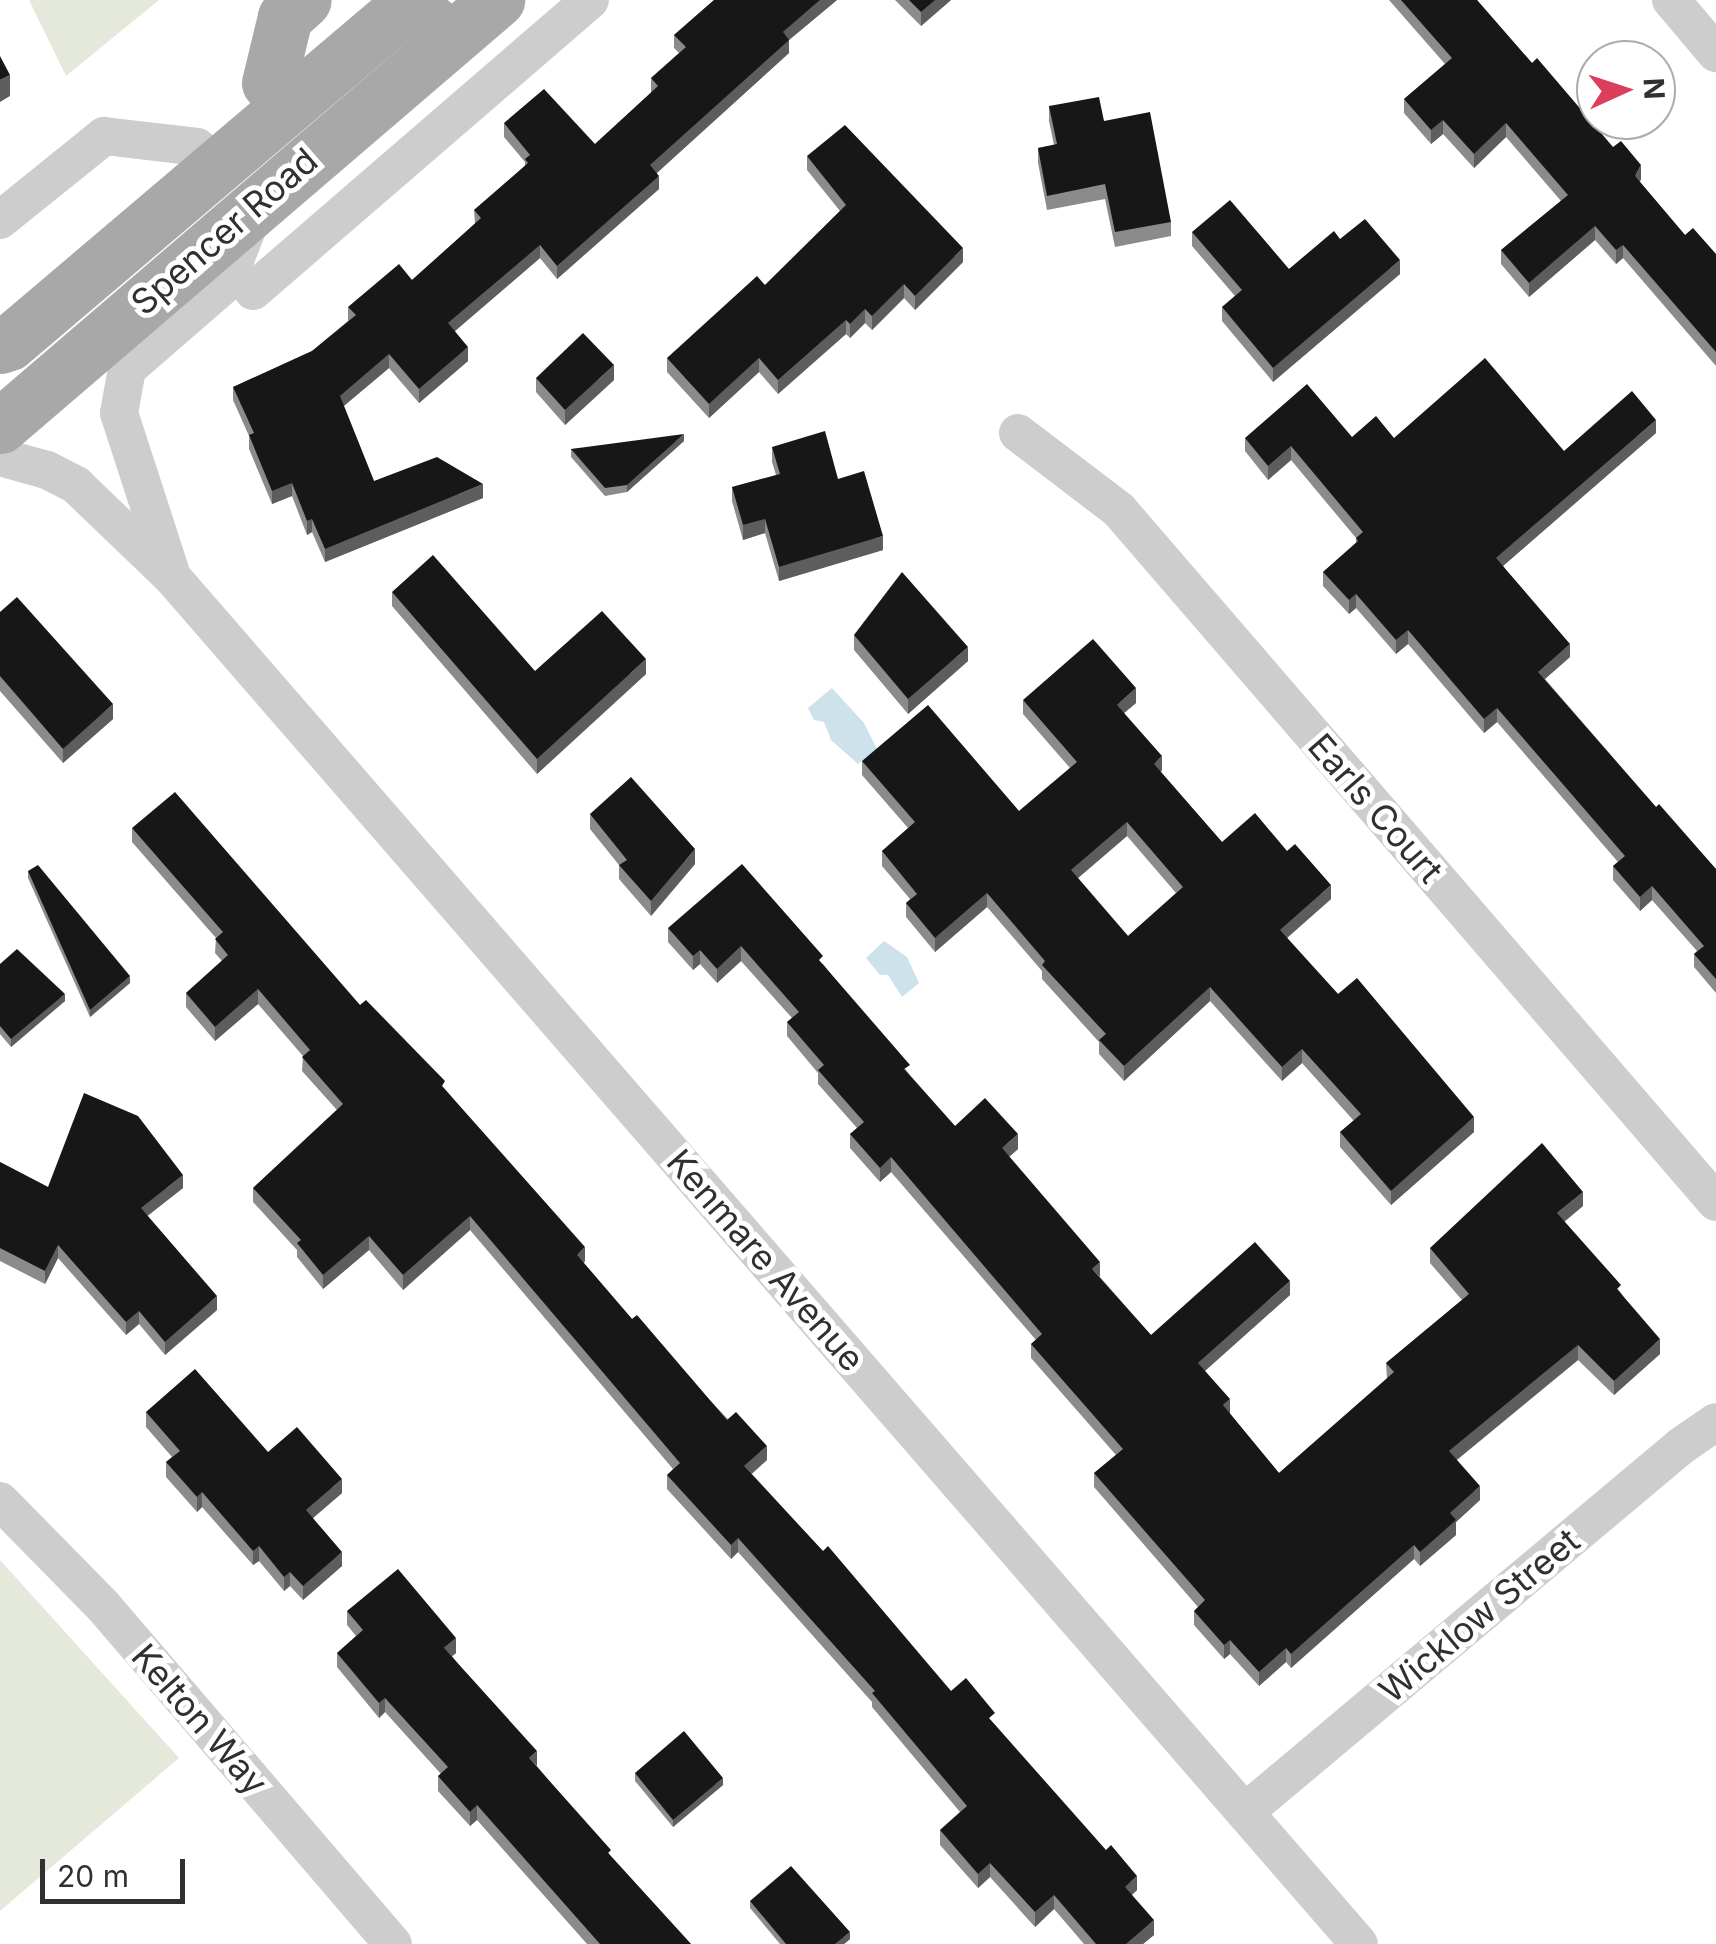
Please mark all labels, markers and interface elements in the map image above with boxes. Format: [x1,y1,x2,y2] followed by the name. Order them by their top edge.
[1576,40,1676,140] north arrow
[1636,77,1671,100] text: N
[122,139,326,323] street label: Spencer Road
[1300,725,1452,891] street label: Earls Court
[659,1141,873,1379] street label: Kenmare Avenue
[1370,1519,1588,1711] street label: Wicklow Street
[123,1635,277,1803] street label: Kelton Way
[45,1839,190,1901] scale bar
[57,1858,129,1894] text: 20 m

